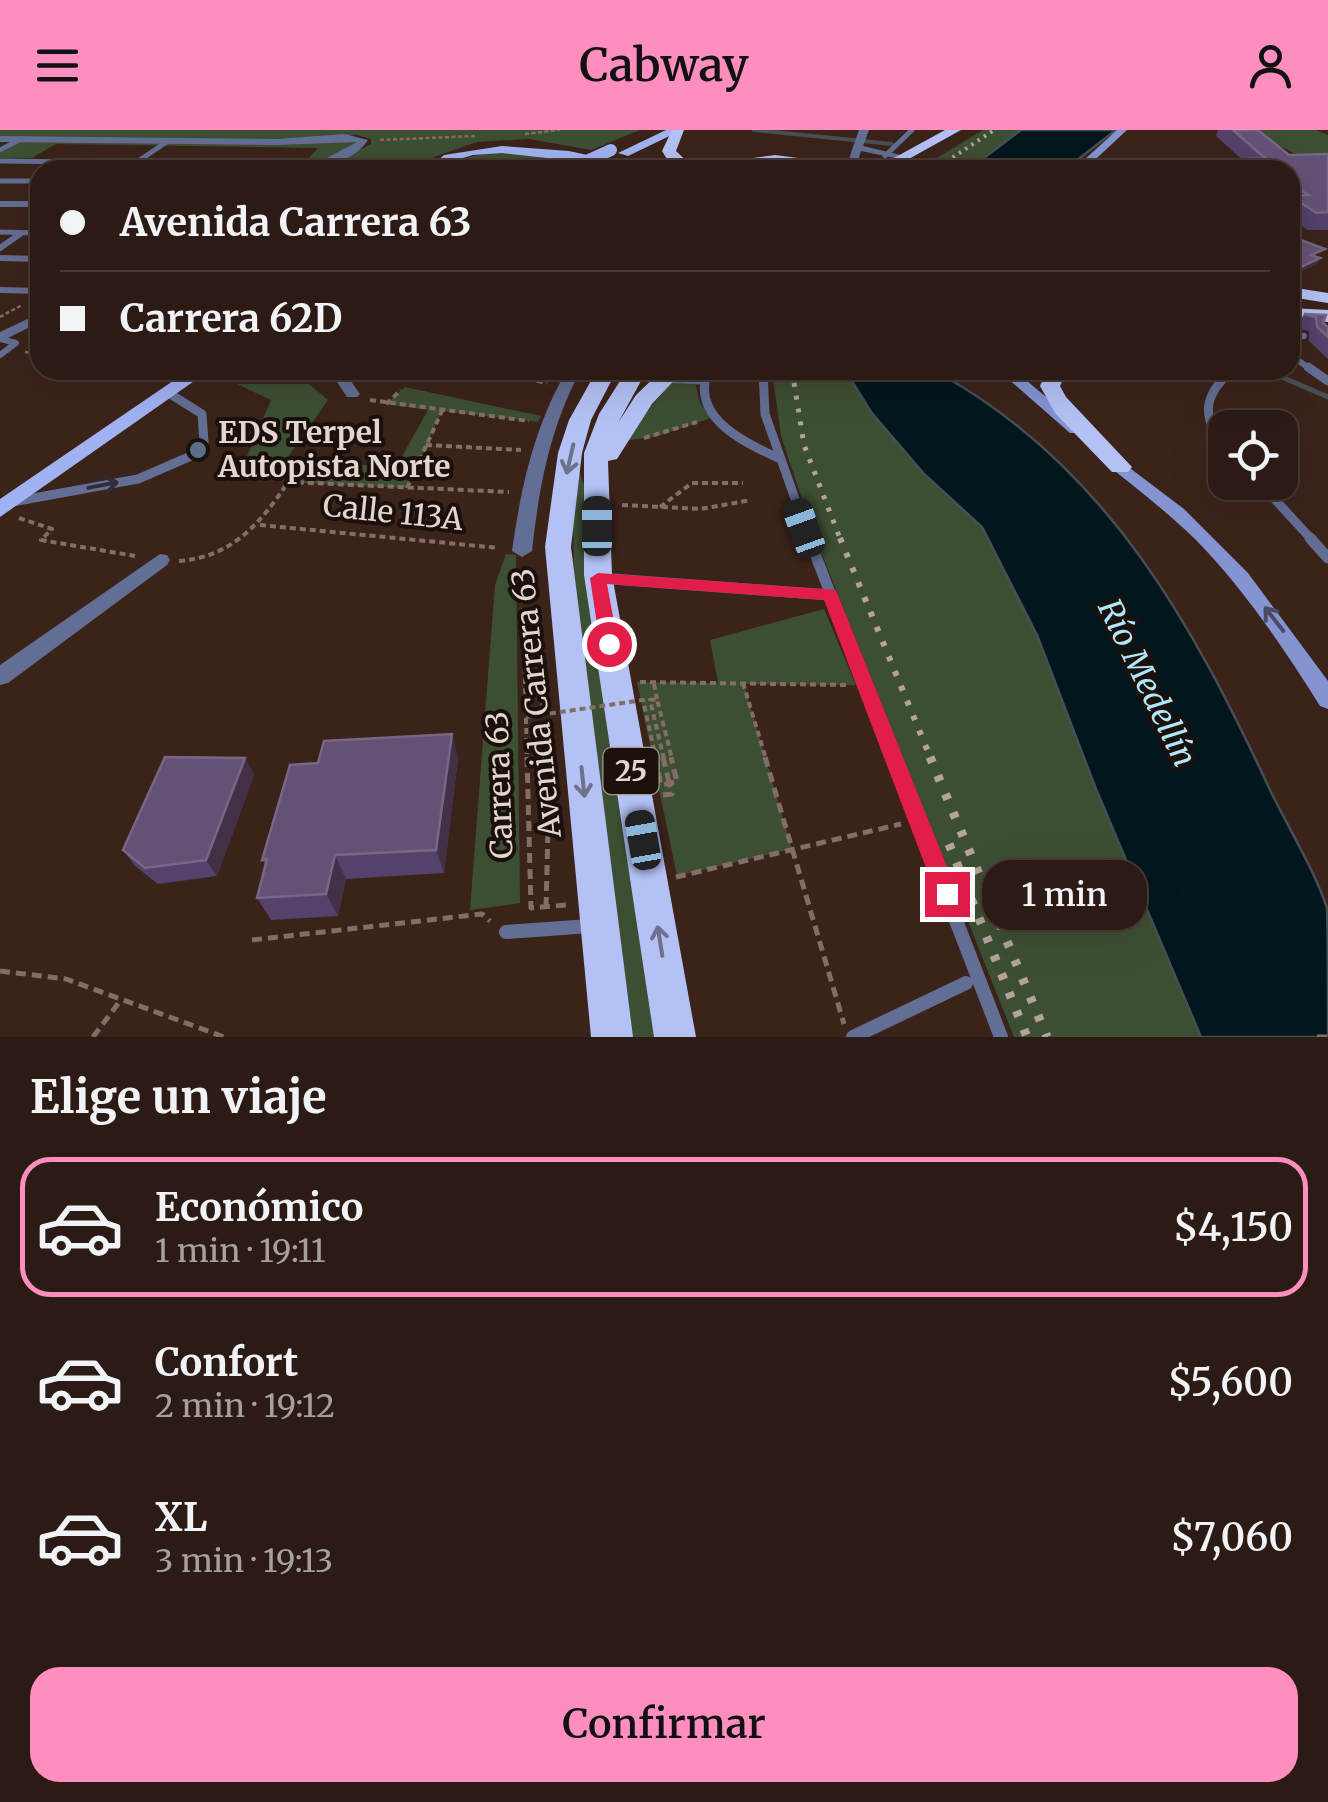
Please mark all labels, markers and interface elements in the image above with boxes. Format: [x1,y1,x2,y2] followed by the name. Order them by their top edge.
[579,37,749,93] text: Cabway
[30,38,85,93] icon: menu
[1243,38,1298,93] icon: person
[120,199,472,246] text: Avenida Carrera 63
[120,295,342,342] text: Carrera 62D
[1208,410,1298,500] map controls
[1208,410,1298,500] button: locate
[217,413,450,485] place label: EDS Terpel Autopista Norte
[187,439,209,461] marker: EDS Terpel Autopista Norte
[560,442,578,474] one-way arrow
[86,475,118,494] one-way arrow
[321,486,466,538] street label: Calle 113A
[780,495,828,561] car
[582,496,612,556] car
[503,567,569,841] street label: Avenida Carrera 63
[1089,593,1205,773] water label: Río Medellín
[1264,606,1285,633] one-way arrow
[587,622,632,667] route start
[477,711,521,860] street label: Carrera 63
[604,748,658,794] road number: 25
[574,765,593,797] one-way arrow
[623,808,663,872] car
[982,859,1147,929] callout: 1 min
[925,872,970,917] route end
[1021,875,1108,915] text: 1 min
[650,925,669,957] one-way arrow
[30,1069,326,1125] text: Elige un viaje
[35,1182,125,1272] icon: car
[155,1184,363,1231] text: Económico
[1173,1204,1293,1251] text: $4,150
[155,1231,325,1271] text: 1 min · 19:11
[35,1337,125,1427] icon: car
[155,1339,298,1386] text: Confort
[1168,1359,1293,1406] text: $5,600
[155,1386,335,1426] text: 2 min · 19:12
[35,1492,125,1582] icon: car
[155,1494,207,1541] text: XL
[1170,1514,1293,1561] text: $7,060
[155,1541,333,1581] text: 3 min · 19:13
[30,1667,1298,1782] button: Confirmar

